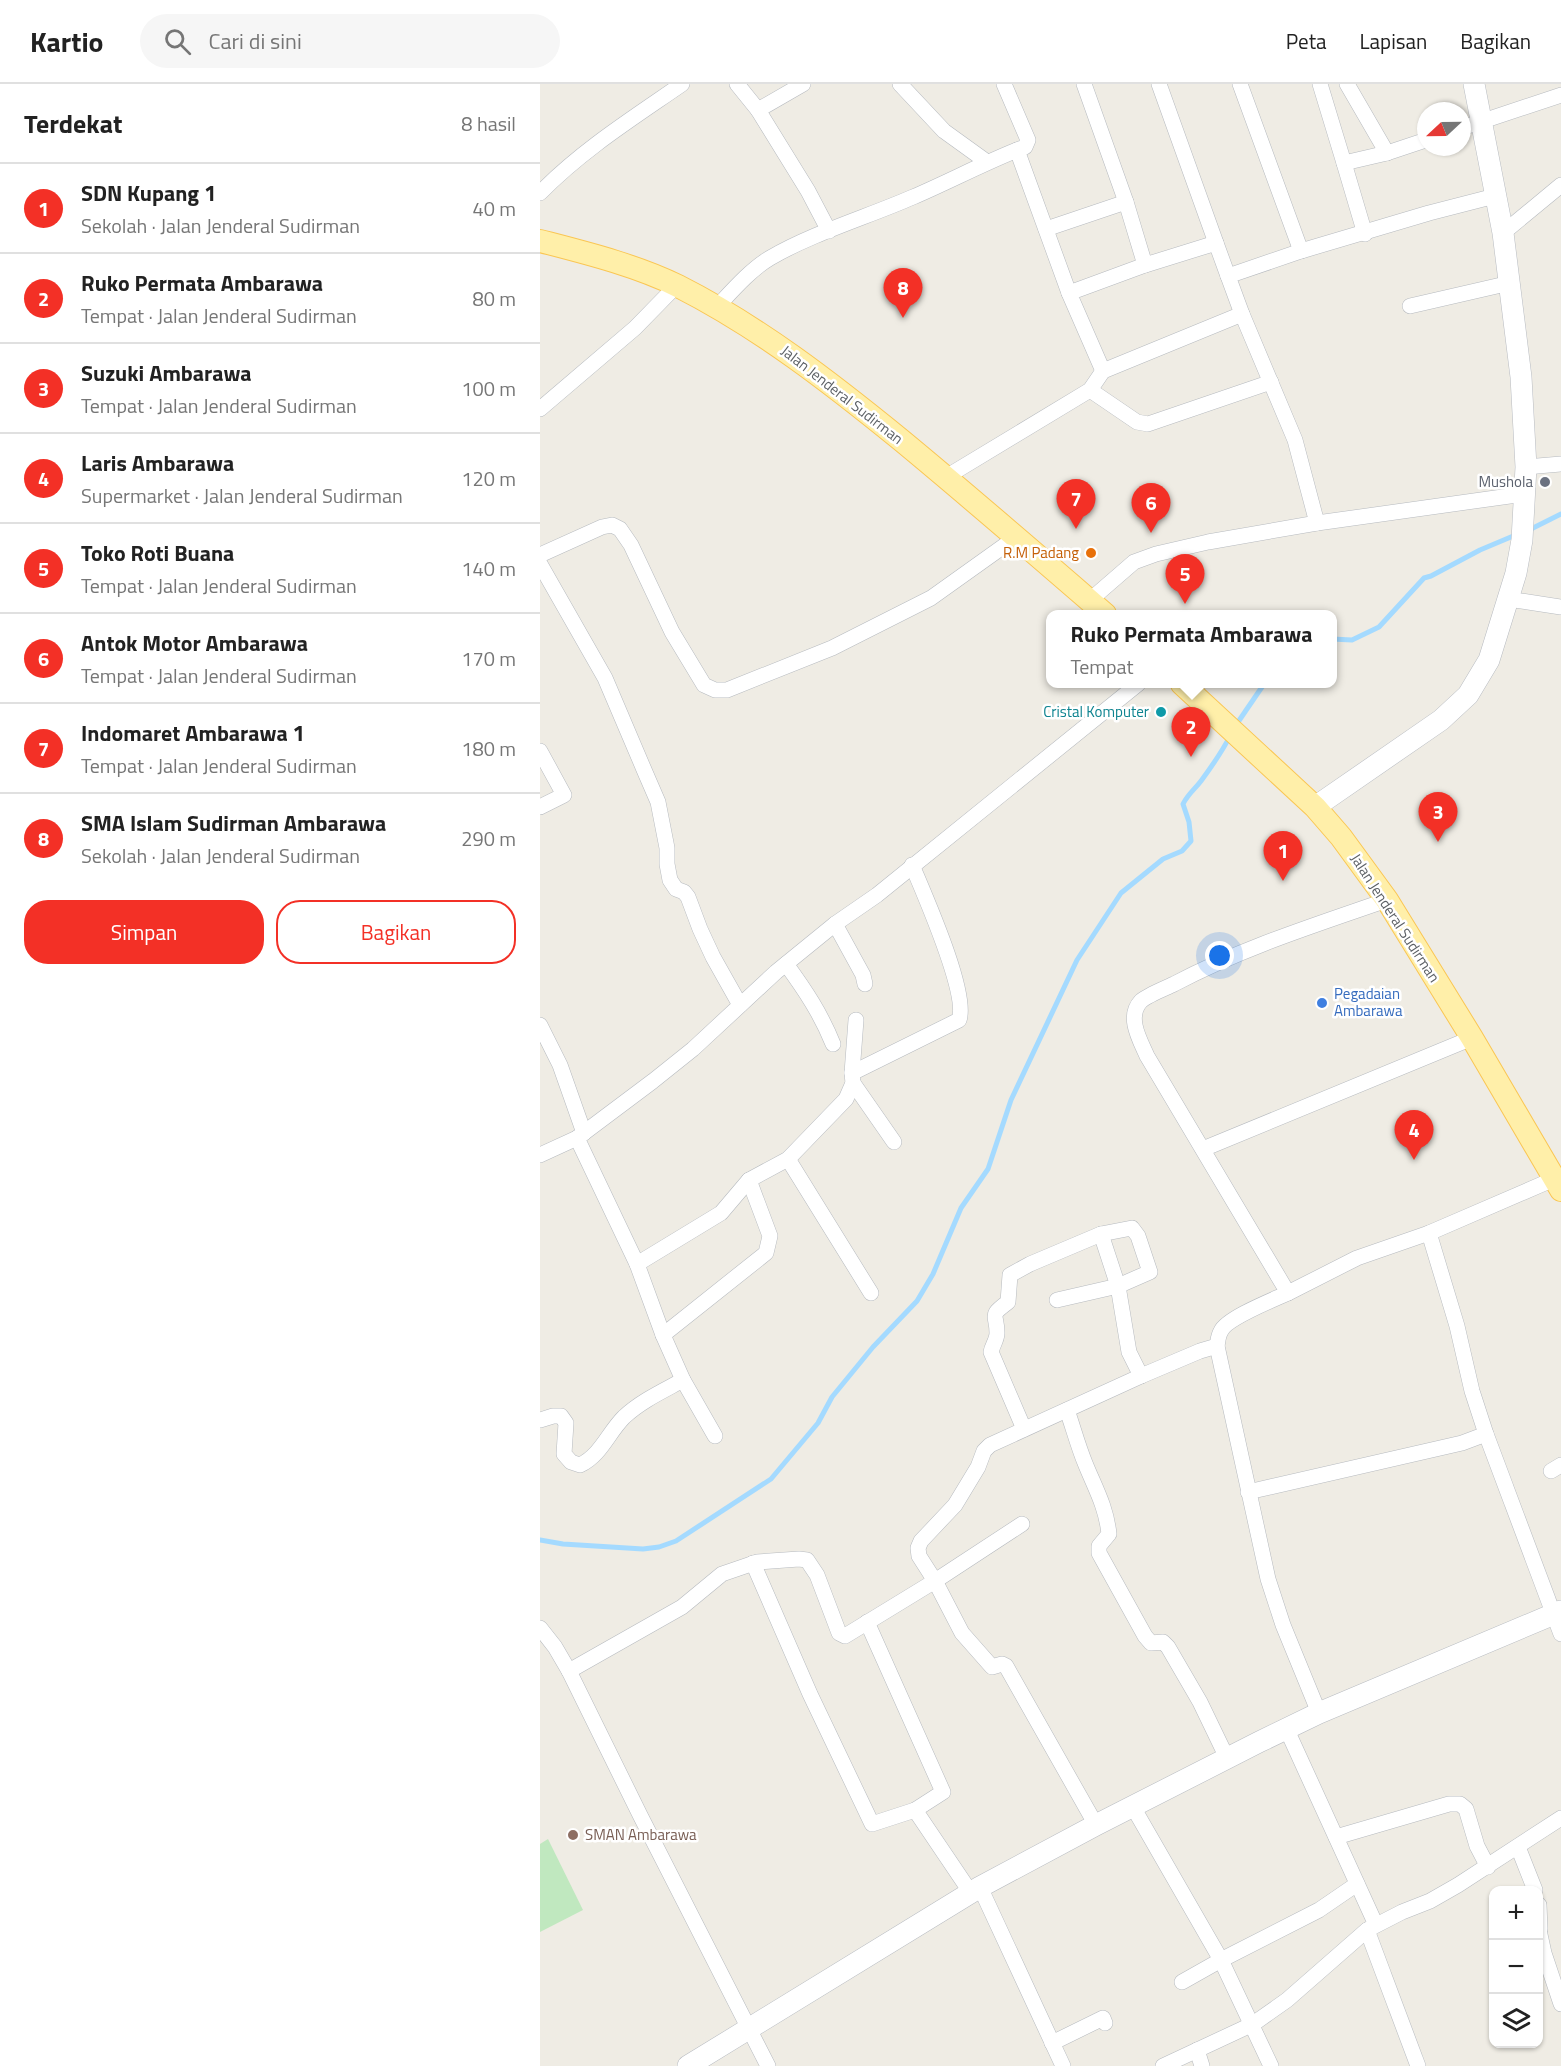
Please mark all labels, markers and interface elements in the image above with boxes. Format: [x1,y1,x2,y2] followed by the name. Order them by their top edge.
[140,14,560,68] search box
[30,20,104,63] text: Kartio
[209,24,302,58] text: Cari di sini
[161,25,194,58] icon: search
[1286,25,1327,57] text: Peta
[1360,25,1427,57] text: Lapisan
[1460,25,1531,57] text: Bagikan
[1417,102,1471,156] north arrow
[24,104,123,143] text: Terdekat
[461,108,516,139] text: 8 hasil
[81,176,216,210] text: SDN Kupang 1
[38,193,49,224] text: 1
[472,193,516,224] text: 40 m
[81,210,360,241] text: Sekolah · Jalan Jenderal Sudirman
[81,266,323,300] text: Ruko Permata Ambarawa
[884,268,922,318] pin: 8
[38,283,49,314] text: 2
[472,283,516,314] text: 80 m
[81,300,357,331] text: Tempat · Jalan Jenderal Sudirman
[776,339,908,450] street label: Jalan Jenderal Sudirman
[81,356,252,390] text: Suzuki Ambarawa
[38,373,49,404] text: 3
[461,373,516,404] text: 100 m
[81,390,357,421] text: Tempat · Jalan Jenderal Sudirman
[81,446,234,480] text: Laris Ambarawa
[38,463,49,494] text: 4
[461,463,516,494] text: 120 m
[1479,470,1533,493] place label: Mushola
[1538,475,1552,489] marker: Mushola
[81,480,403,511] text: Supermarket · Jalan Jenderal Sudirman
[1056,480,1096,529] pin: 7
[1132,484,1170,533] pin: 6
[81,536,234,570] text: Toko Roti Buana
[1003,541,1079,564] place label: R.M Padang
[1084,546,1098,560] marker: R.M Padang
[38,553,49,584] text: 5
[461,553,516,584] text: 140 m
[1166,554,1204,604] pin: 5
[81,570,357,601] text: Tempat · Jalan Jenderal Sudirman
[1046,610,1337,688] popup
[1070,617,1313,651] text: Ruko Permata Ambarawa
[81,626,308,660] text: Antok Motor Ambarawa
[38,643,49,674] text: 6
[461,643,516,674] text: 170 m
[1070,651,1134,682] text: Tempat
[81,660,357,691] text: Tempat · Jalan Jenderal Sudirman
[1043,700,1149,723] place label: Cristal Komputer
[1154,705,1168,719] marker: Cristal Komputer
[1172,708,1210,757] pin: 2
[81,716,305,750] text: Indomaret Ambarawa 1
[38,733,49,764] text: 7
[461,733,516,764] text: 180 m
[81,750,357,781] text: Tempat · Jalan Jenderal Sudirman
[1418,792,1458,842] pin: 3
[81,806,386,840] text: SMA Islam Sudirman Ambarawa
[38,823,49,854] text: 8
[461,823,516,854] text: 290 m
[1264,832,1302,881] pin: 1
[81,840,360,871] text: Sekolah · Jalan Jenderal Sudirman
[1345,849,1446,987] street label: Jalan Jenderal Sudirman
[24,900,264,964] button: Simpan
[276,900,516,964] button: Bagikan
[1205,941,1234,970] your location
[1334,982,1403,1022] place label: Pegadaian Ambarawa
[1315,996,1329,1010] marker: Pegadaian Ambarawa
[1394,1110,1434,1160] pin: 4
[585,1823,697,1846] place label: SMAN Ambarawa
[566,1828,580,1842] marker: SMAN Ambarawa
[1489,1886,1543,2048] map controls
[1489,1886,1543,1940] button: +
[1489,1940,1543,1994] button: −
[1489,1994,1543,2048] button: layers

